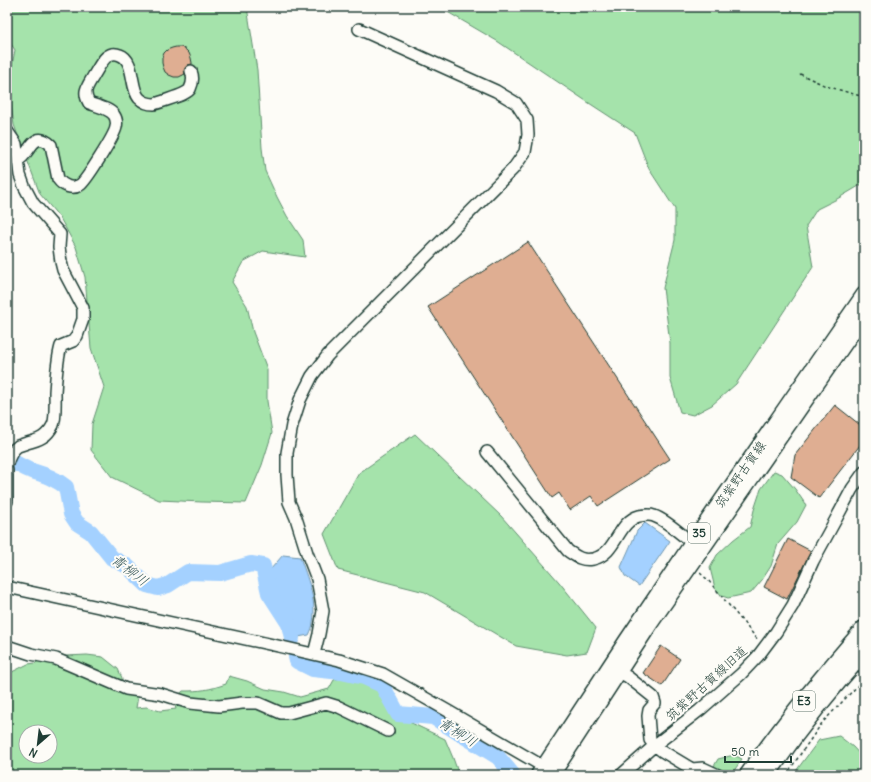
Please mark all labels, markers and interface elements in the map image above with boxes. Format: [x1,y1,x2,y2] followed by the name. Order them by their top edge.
[711,437,770,511] street label: 筑紫野古賀線
[688,523,710,543] road number: 35
[108,550,152,590] water label: 青柳川
[662,642,751,724] street label: 筑紫野古賀線旧道
[793,691,815,711] road number: E3
[435,713,481,751] water label: 青柳川
[18,724,58,764] north arrow
[725,738,791,764] scale bar
[731,744,760,759] text: 50 m
[27,745,40,761] text: N

